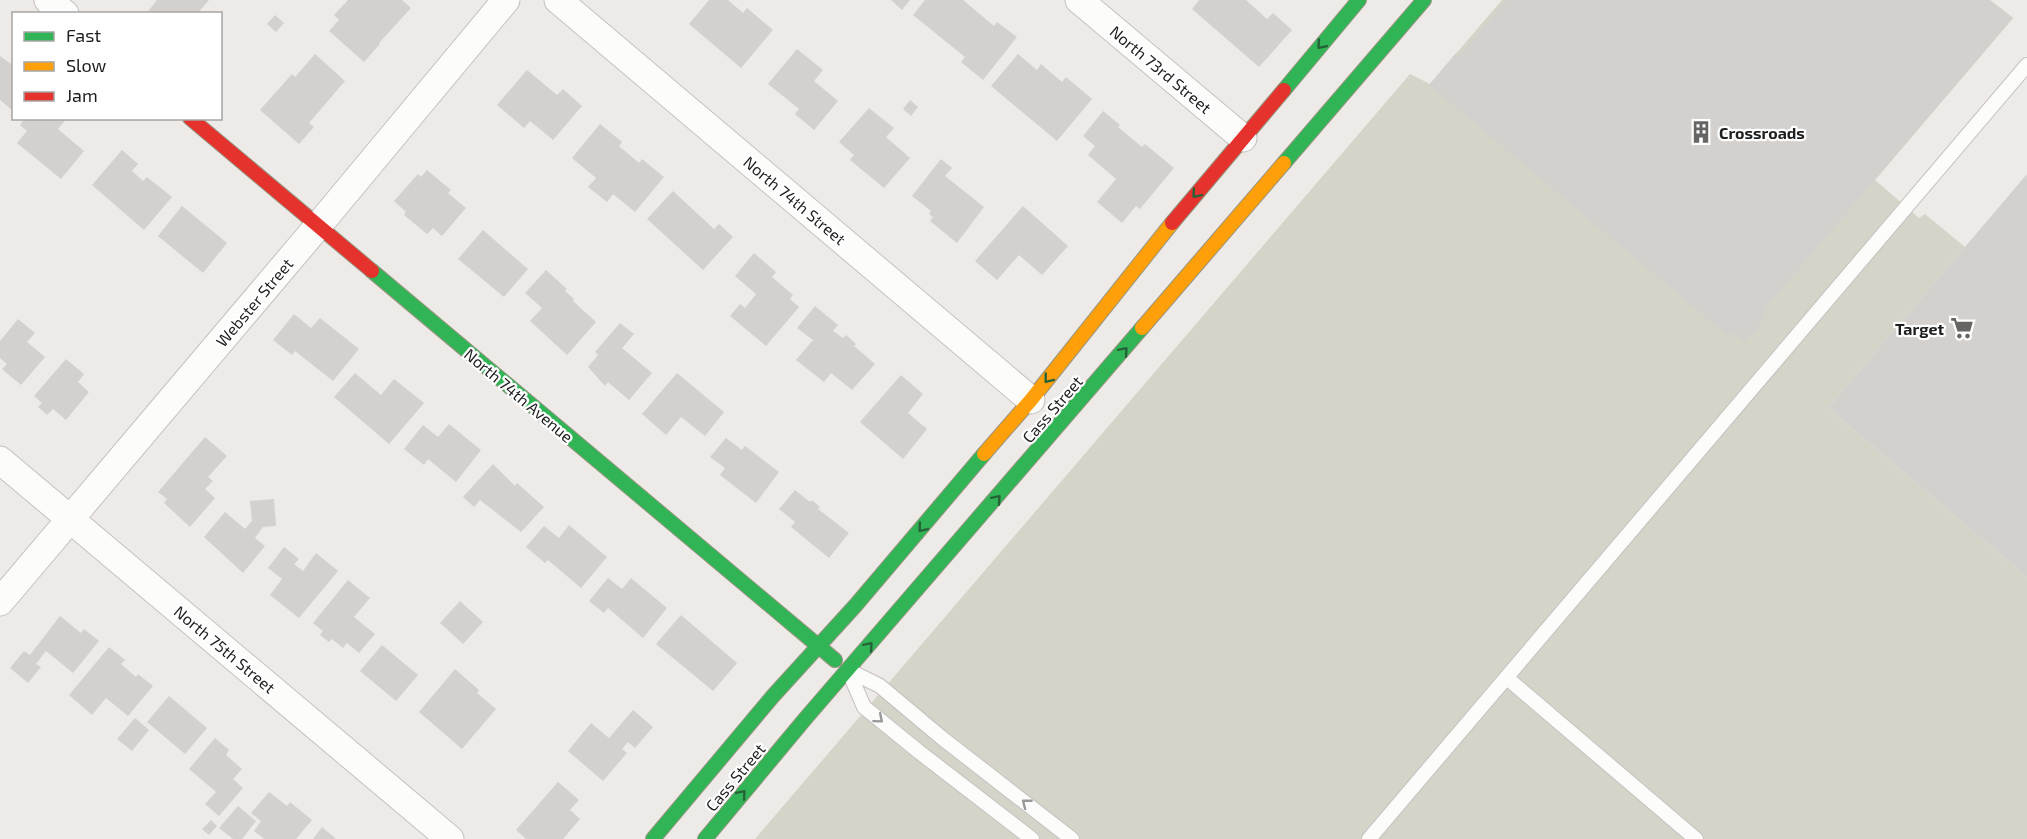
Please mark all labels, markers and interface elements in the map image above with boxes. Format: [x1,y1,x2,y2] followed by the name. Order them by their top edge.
[12,12,222,120] legend
[1107,21,1215,117] street label: North 73rd Street
[66,24,101,46] text: Fast
[1317,38,1328,49] one-way arrow
[66,54,107,76] text: Slow
[66,84,98,106] text: Jam
[1688,119,1714,145] building icon: Crossroads
[1719,123,1805,142] place label: Crossroads
[740,152,850,248] street label: North 74th Street
[1192,187,1203,198] one-way arrow
[212,254,296,350] street label: Webster Street
[1949,315,1975,341] supermarket icon: Target
[1895,319,1944,338] place label: Target
[461,344,577,446] street label: North 74th Avenue
[1116,347,1127,358] one-way arrow
[1018,372,1086,446] street label: Cass Street
[1044,373,1055,384] one-way arrow
[989,495,1000,506] one-way arrow
[918,521,929,532] one-way arrow
[171,601,279,697] street label: North 75th Street
[862,643,873,653] one-way arrow
[872,711,883,722] one-way arrow
[701,739,769,815] street label: Cass Street
[735,790,746,801] one-way arrow
[1021,800,1032,811] one-way arrow

